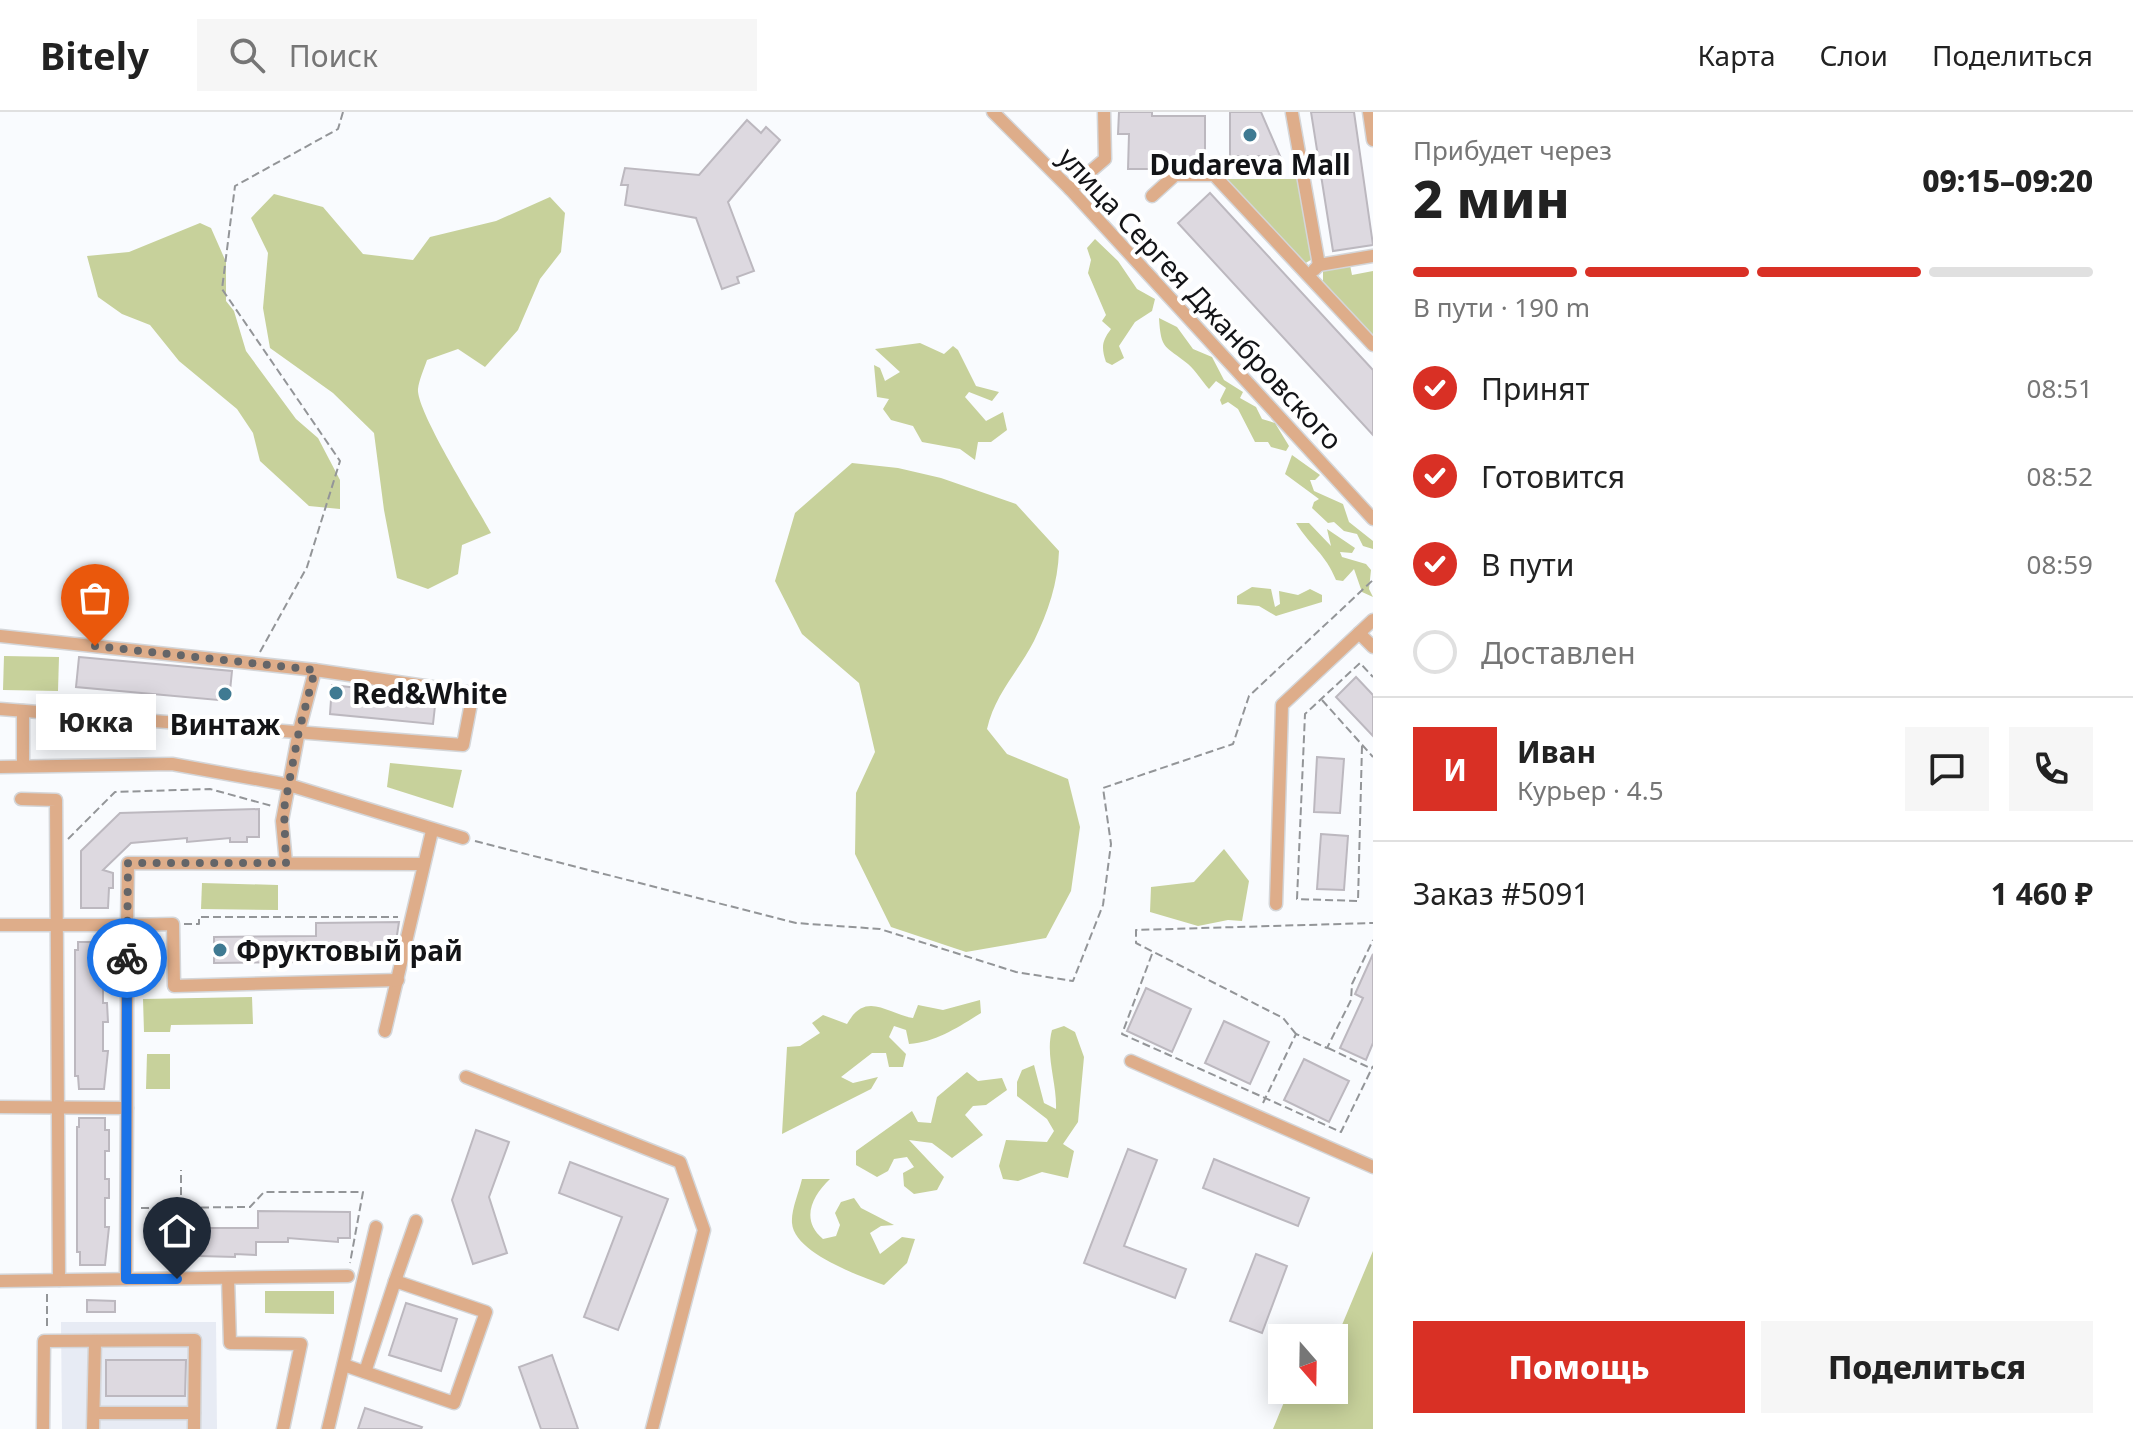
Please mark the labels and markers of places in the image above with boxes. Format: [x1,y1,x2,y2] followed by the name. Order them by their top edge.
[1241,126,1259,144] marker: Dudareva Mall
[1149,145,1351,183] place label: Dudareva Mall
[61,564,129,646] pin
[352,674,508,712] place label: Red&White
[327,684,345,702] marker: Red&White
[216,685,234,703] marker: Винтаж
[35,694,155,750] callout: Юкка
[170,705,281,743] place label: Винтаж
[236,931,463,969] place label: Фруктовый рай
[211,941,229,959] marker: Фруктовый рай
[143,1197,211,1279] pin

